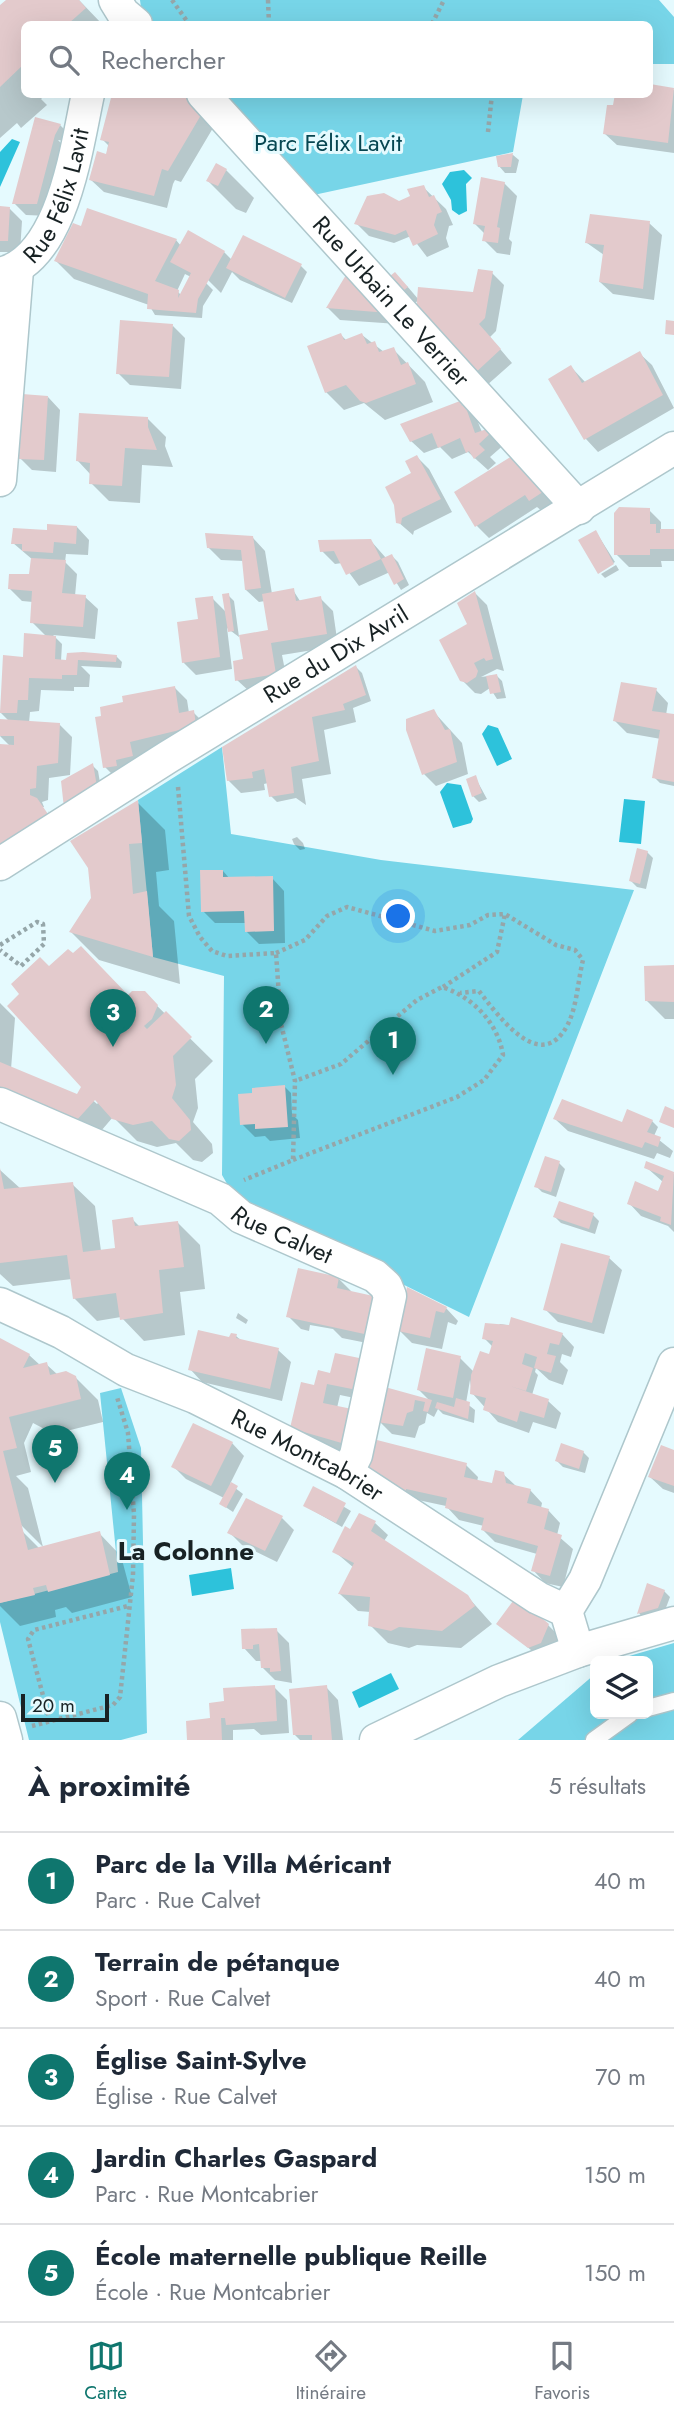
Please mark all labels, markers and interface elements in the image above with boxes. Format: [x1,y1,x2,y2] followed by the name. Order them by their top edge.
[21,21,653,98] search box
[45,41,83,79] icon: search
[101,41,225,79] text: Rechercher
[15,125,98,271] street label: Rue Félix Lavit
[254,125,402,160] park label: Parc Félix Lavit
[305,208,479,395] street label: Rue Urbain Le Verrier
[257,596,415,712] street label: Rue du Dix Avril
[381,899,415,933] your location
[243,986,289,1044] pin: 2
[90,989,136,1047] pin: 3
[370,1017,416,1075] pin: 1
[223,1197,339,1272] street label: Rue Calvet
[225,1400,392,1510] street label: Rue Montcabrier
[32,1425,78,1483] pin: 5
[104,1452,150,1510] pin: 4
[118,1532,254,1570] district label: La Colonne
[590,1656,653,1719] map controls
[590,1656,653,1719] button: layers
[21,1691,108,1723] scale bar
[32,1692,75,1719] text: 20 m
[28,1764,191,1807] text: À proximité
[549,1769,646,1803] text: 5 résultats
[95,1845,391,1883] text: Parc de la Villa Méricant
[45,1864,57,1898] text: 1
[594,1864,646,1898] text: 40 m
[95,1883,260,1917] text: Parc · Rue Calvet
[95,1943,340,1981] text: Terrain de pétanque
[43,1962,59,1996] text: 2
[594,1962,646,1996] text: 40 m
[95,1981,270,2015] text: Sport · Rue Calvet
[95,2041,307,2079] text: Église Saint-Sylve
[44,2060,58,2094] text: 3
[595,2060,646,2094] text: 70 m
[95,2079,277,2113] text: Église · Rue Calvet
[95,2139,377,2177] text: Jardin Charles Gaspard
[43,2158,59,2192] text: 4
[584,2158,646,2192] text: 150 m
[95,2177,318,2211] text: Parc · Rue Montcabrier
[95,2237,487,2275] text: École maternelle publique Reille
[44,2256,58,2290] text: 5
[584,2256,646,2290] text: 150 m
[95,2275,330,2309] text: École · Rue Montcabrier
[84,2337,127,2406] tab: Carte
[295,2337,366,2406] tab: Itinéraire
[534,2337,590,2406] tab: Favoris

